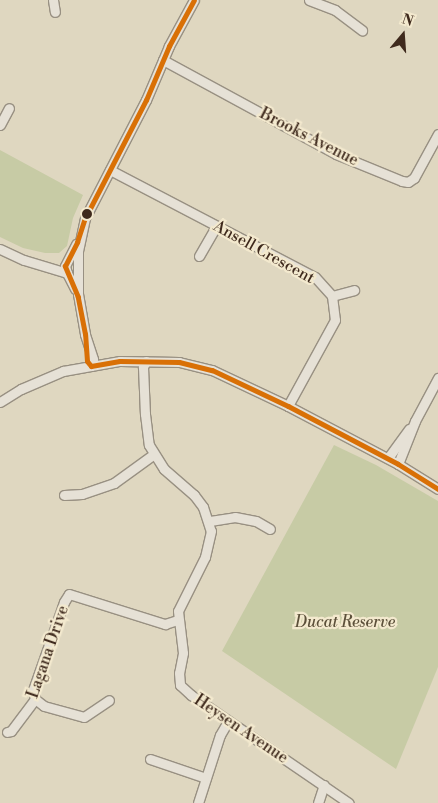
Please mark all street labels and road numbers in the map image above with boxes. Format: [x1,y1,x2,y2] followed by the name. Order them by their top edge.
[257,104,361,170] street label: Brooks Avenue
[210,216,318,288] street label: Ansell Crescent
[23,603,73,701] street label: Lagana Drive
[190,690,292,768] street label: Heysen Avenue

